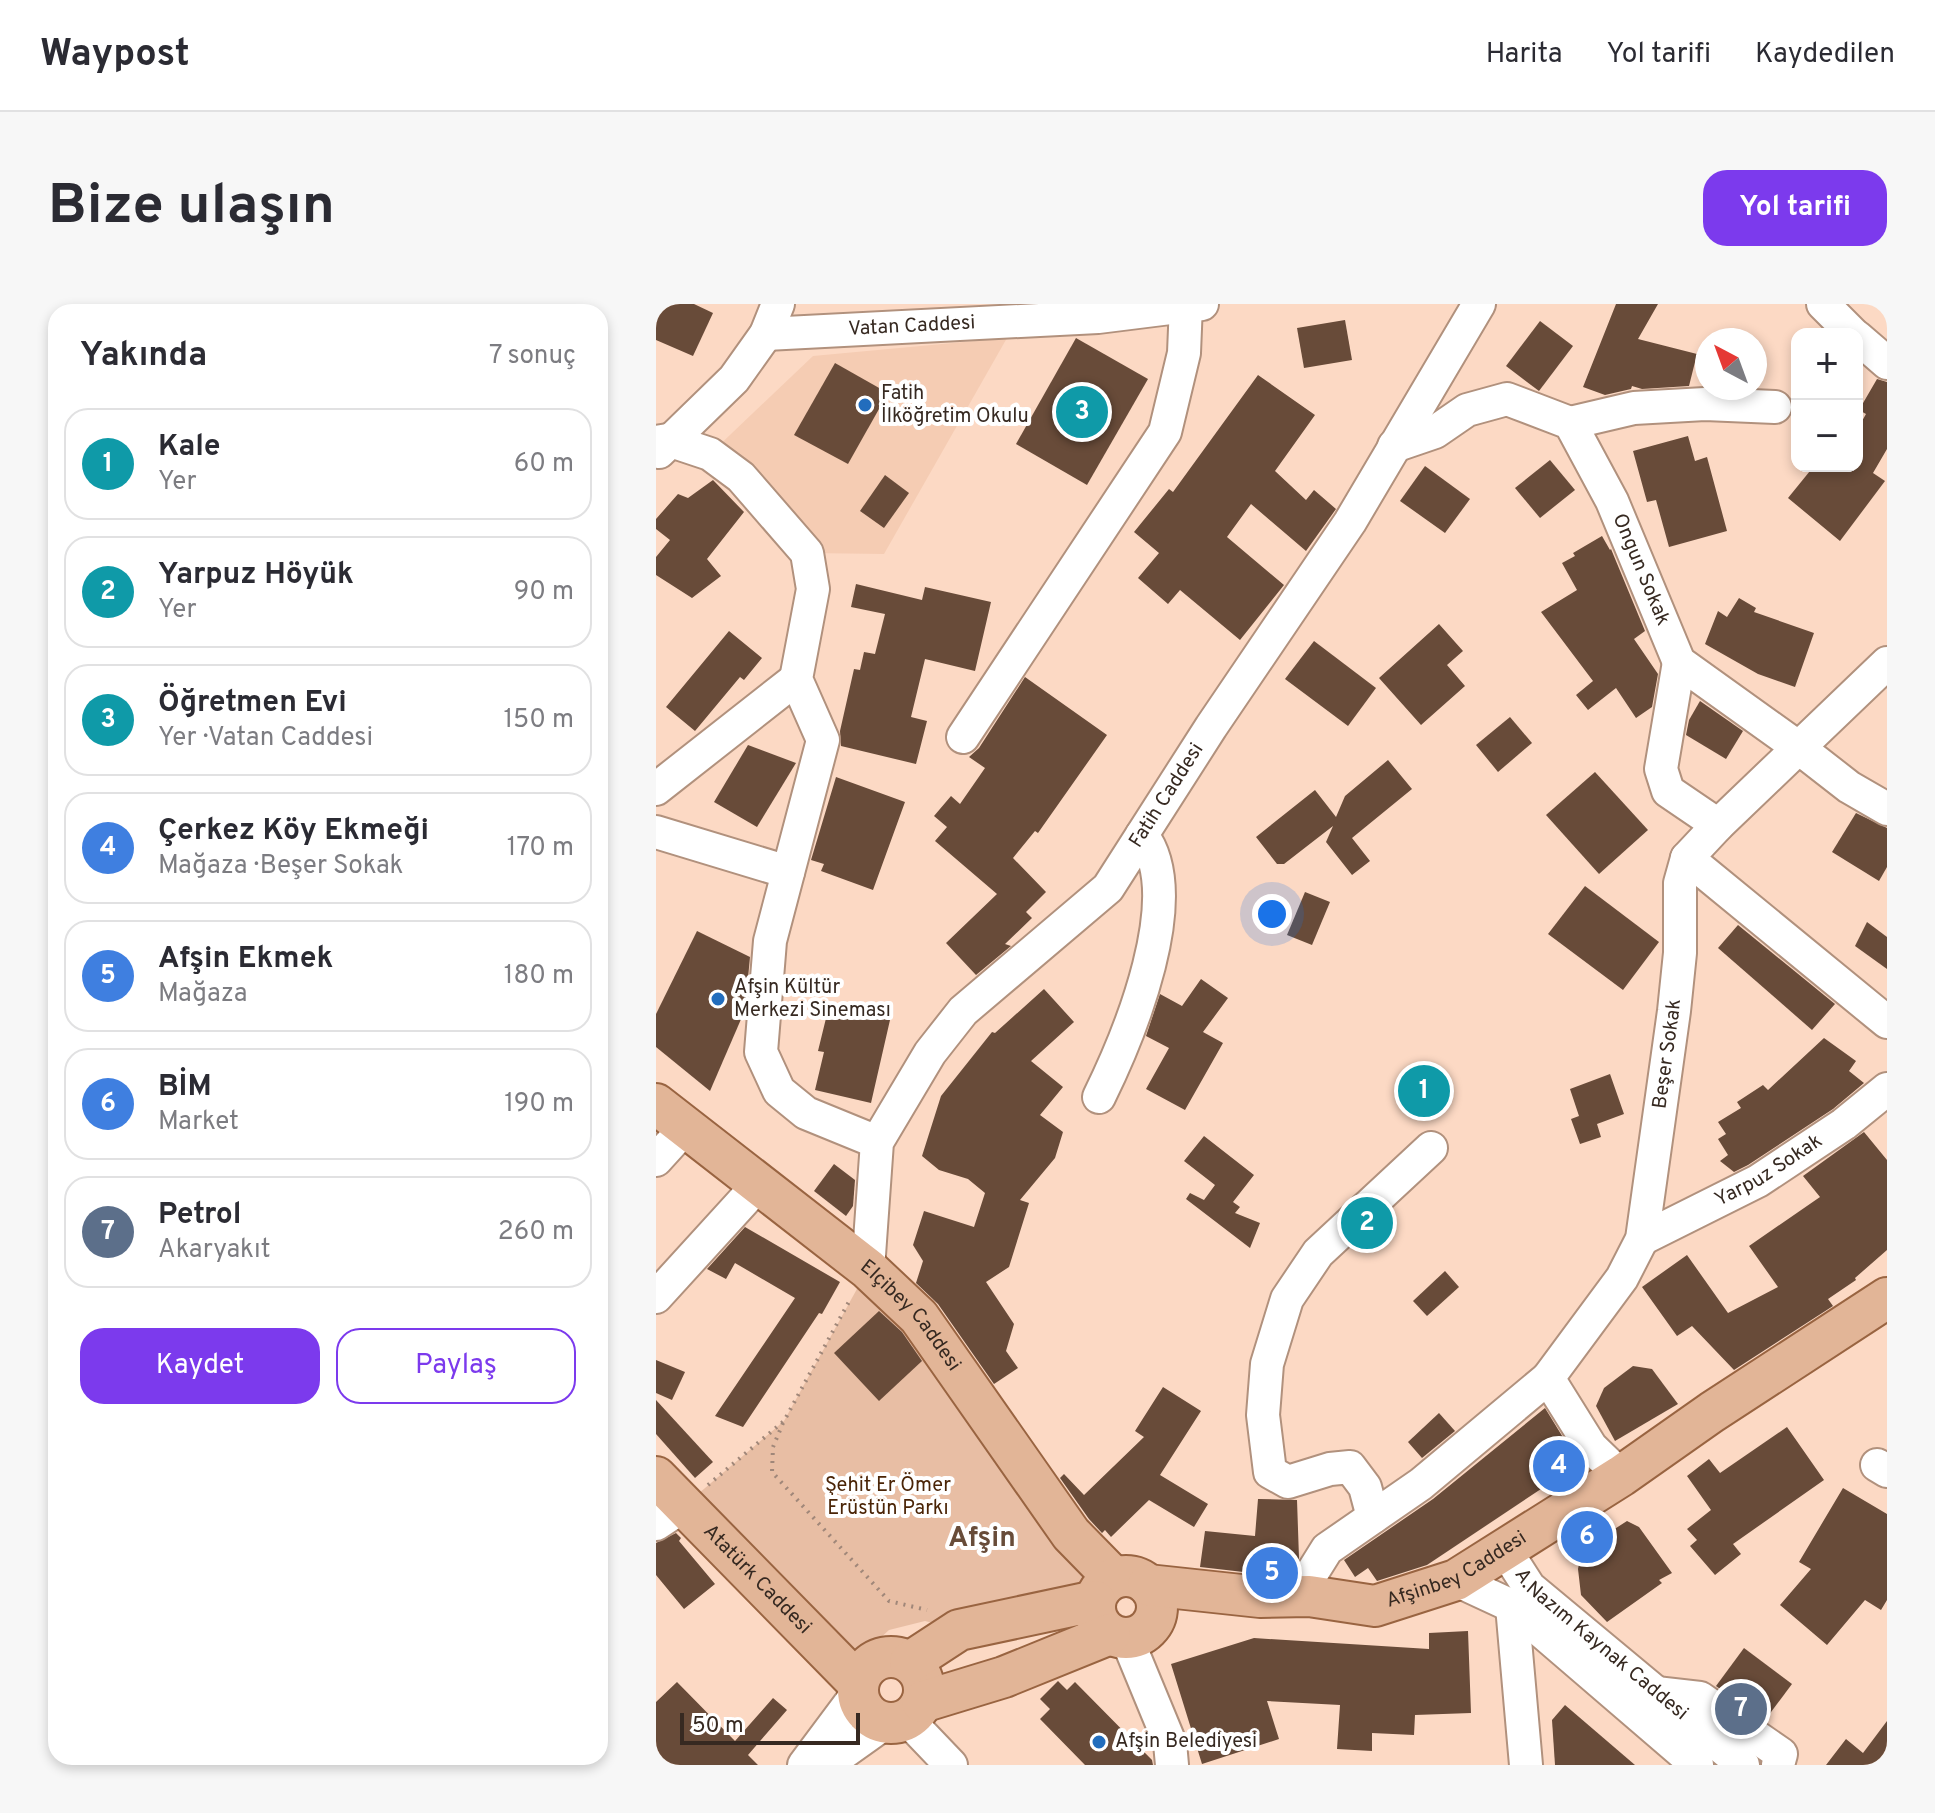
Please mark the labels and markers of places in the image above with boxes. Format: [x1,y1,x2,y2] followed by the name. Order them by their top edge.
[881,381,1029,430] place label: Fatih İlköğretim Okulu
[1056,382,1108,442] pin: 3
[856,396,874,414] marker: Fatih İlköğretim Okulu
[734,975,891,1024] place label: Afşin Kültür Merkezi Sineması
[709,990,727,1008] marker: Afşin Kültür Merkezi Sineması
[1398,1061,1450,1121] pin: 1
[1341,1193,1393,1253] pin: 2
[1533,1436,1585,1496] pin: 4
[1561,1507,1613,1567] pin: 6
[1246,1543,1298,1603] pin: 5
[1715,1679,1767,1739] pin: 7
[1115,1729,1257,1755] place label: Afşin Belediyesi
[1090,1733,1108,1751] marker: Afşin Belediyesi

